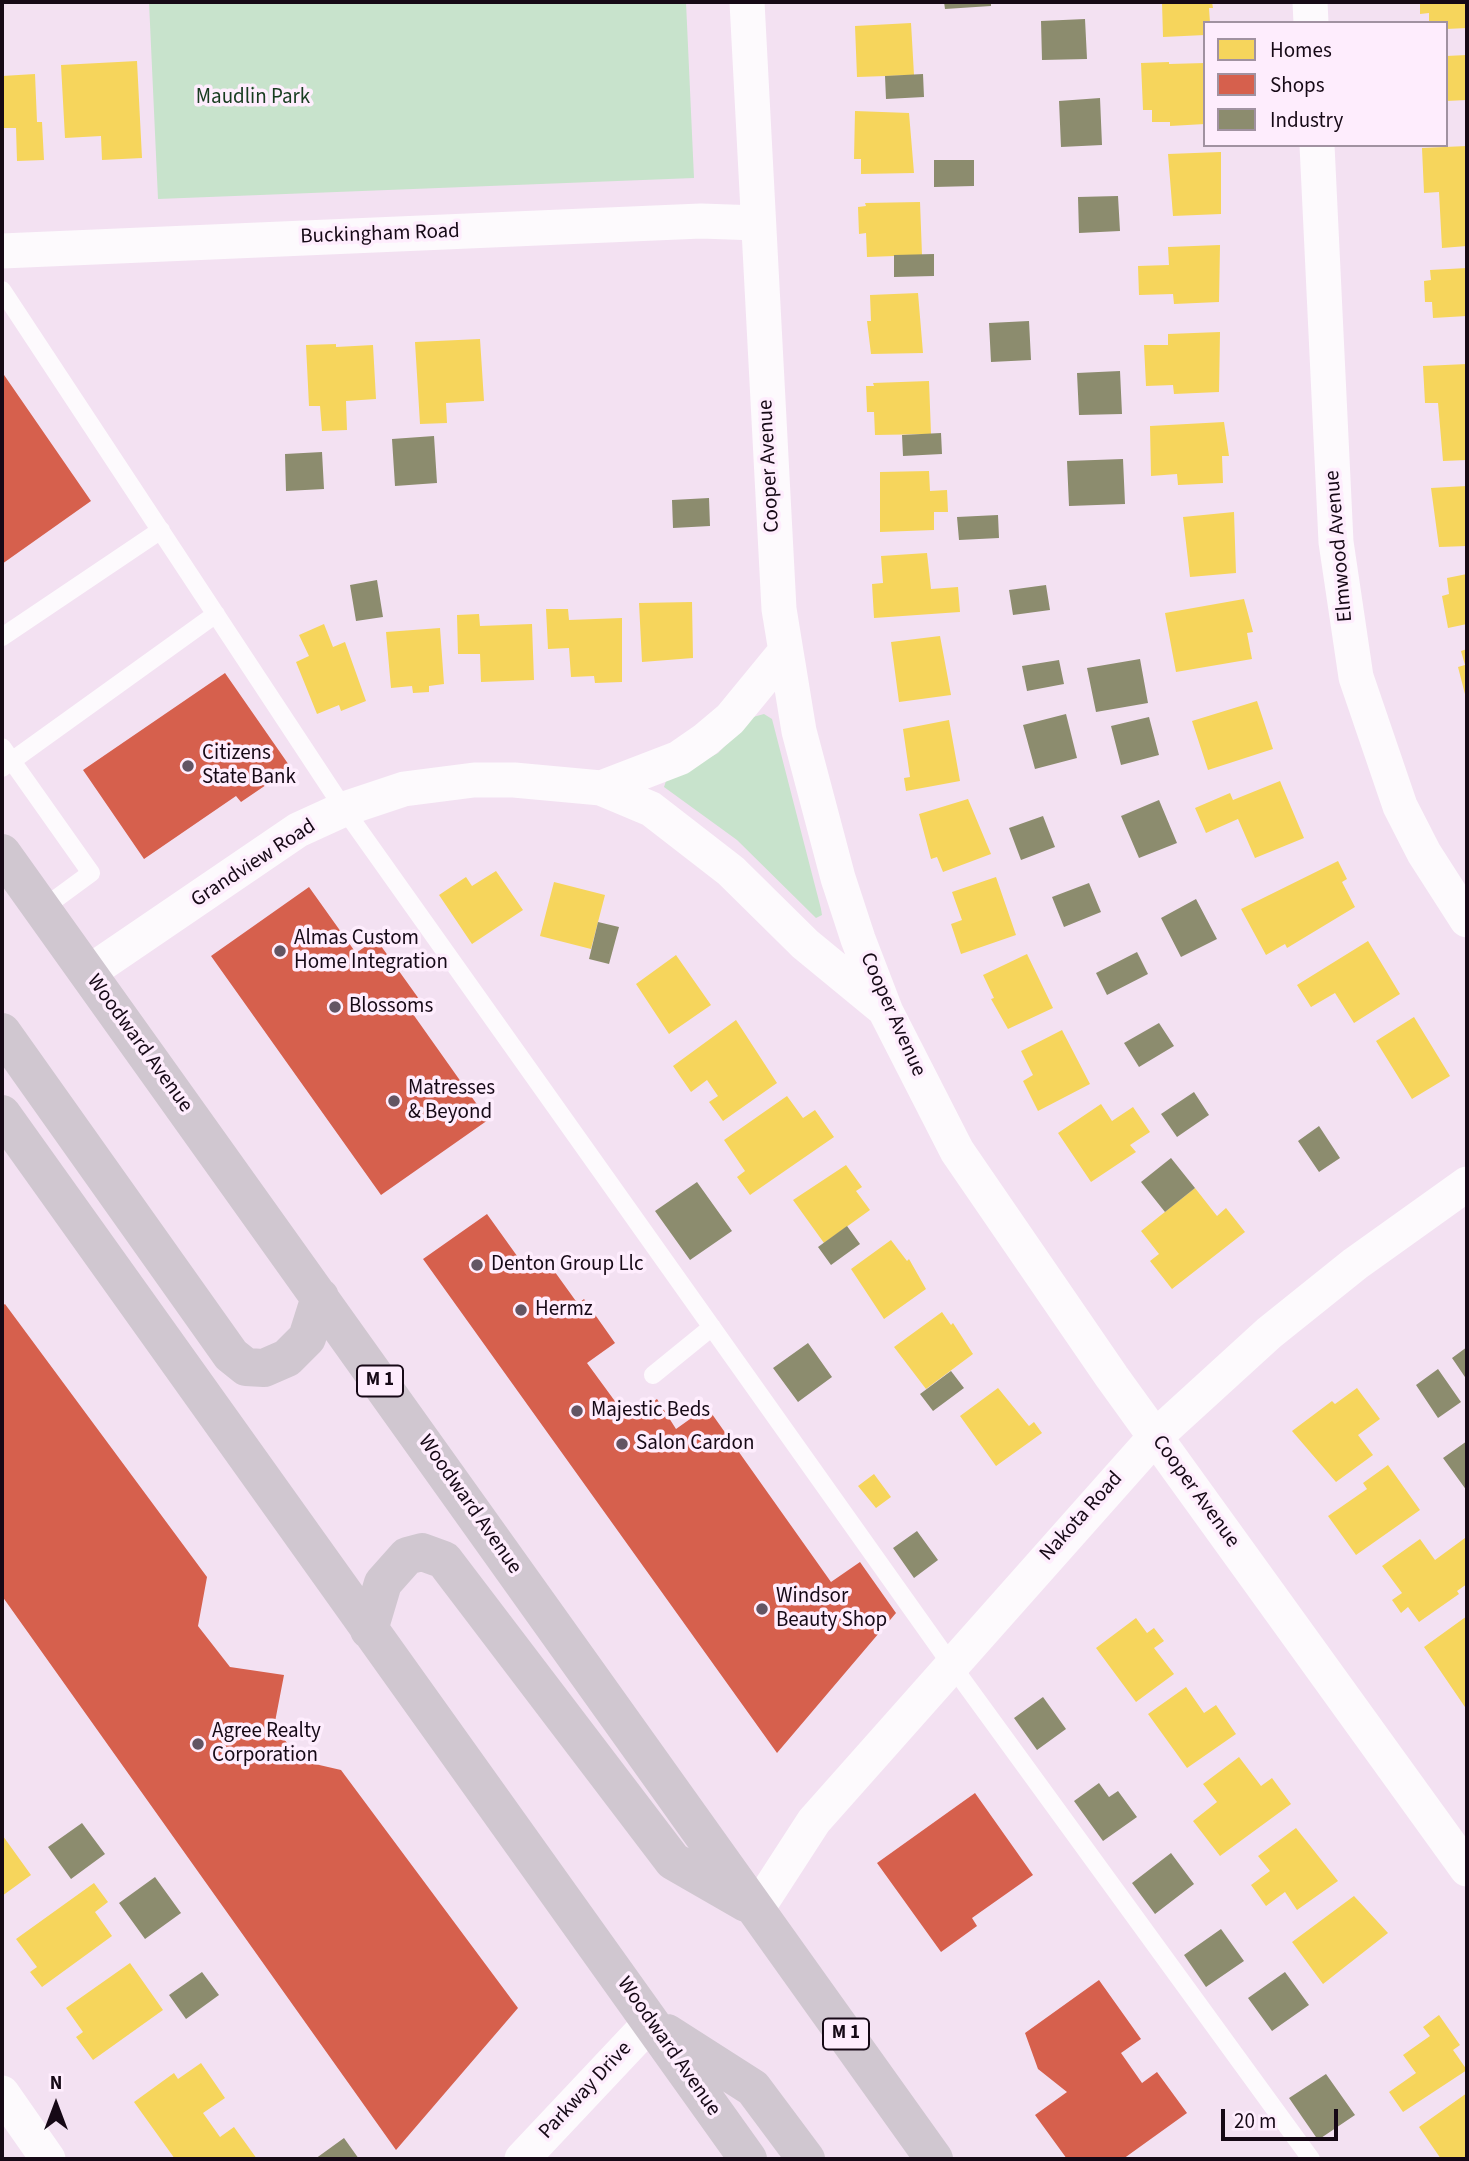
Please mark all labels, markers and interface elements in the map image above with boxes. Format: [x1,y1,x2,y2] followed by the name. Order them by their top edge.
[1203,21,1448,147] legend
[1270,35,1332,65] text: Homes
[1270,70,1324,100] text: Shops
[196,85,310,111] park label: Maudlin Park
[1270,105,1343,135] text: Industry
[300,220,460,250] street label: Buckingham Road
[754,399,786,533] street label: Cooper Avenue
[1321,469,1359,623] street label: Elmwood Avenue
[202,741,296,791] place label: Citizens State Bank
[180,758,196,774] marker: Citizens State Bank
[187,814,321,914] street label: Grandview Road
[294,926,448,976] place label: Almas Custom Home Integration
[272,943,288,959] marker: Almas Custom Home Integration
[853,949,931,1081] street label: Cooper Avenue
[81,970,197,1118] street label: Woodward Avenue
[349,994,433,1020] place label: Blossoms
[327,999,343,1015] marker: Blossoms
[408,1076,495,1126] place label: Matresses & Beyond
[386,1093,402,1109] marker: Matresses & Beyond
[491,1252,644,1278] place label: Denton Group Llc
[469,1257,485,1273] marker: Denton Group Llc
[535,1297,593,1323] place label: Hermz
[513,1302,529,1318] marker: Hermz
[357,1366,403,1396] road number: M 1
[591,1398,710,1424] place label: Majestic Beds
[569,1403,585,1419] marker: Majestic Beds
[412,1431,526,1579] street label: Woodward Avenue
[636,1431,754,1457] place label: Salon Cardon
[1146,1431,1244,1553] street label: Cooper Avenue
[614,1436,630,1452] marker: Salon Cardon
[1035,1467,1129,1567] street label: Nakota Road
[776,1584,887,1634] place label: Windsor Beauty Shop
[754,1601,770,1617] marker: Windsor Beauty Shop
[212,1719,321,1769] place label: Agree Realty Corporation
[190,1736,206,1752] marker: Agree Realty Corporation
[611,1973,725,2121] street label: Woodward Avenue
[823,2018,869,2050] road number: M 1
[534,2037,638,2145] street label: Parkway Drive
[21,2070,91,2140] north arrow
[50,2070,62,2097] text: N
[1224,2094,1341,2138] scale bar
[1234,2106,1276,2136] text: 20 m

